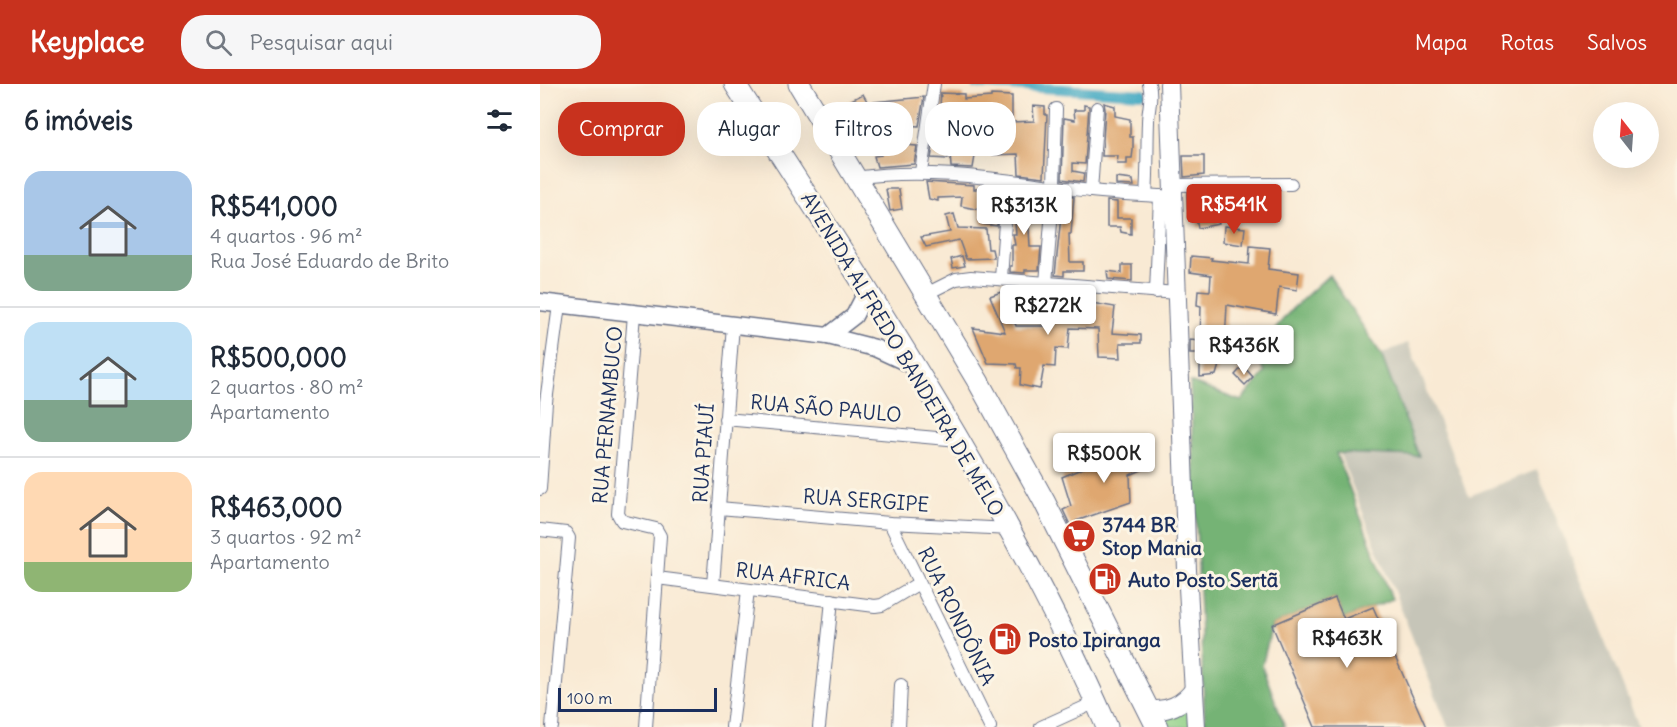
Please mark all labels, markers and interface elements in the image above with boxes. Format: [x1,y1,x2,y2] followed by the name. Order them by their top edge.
[181,15,601,69] search box
[30,24,145,60] text: Keyplace
[202,26,235,59] icon: search
[250,28,393,56] text: Pesquisar aqui
[1415,29,1468,56] text: Mapa
[1501,29,1554,56] text: Rotas
[1587,29,1647,56] text: Salvos
[558,102,685,156] chip: Comprar
[697,102,801,156] chip: Alugar
[813,102,913,156] chip: Filtros
[925,102,1016,156] chip: Novo
[1593,102,1659,168] north arrow
[1593,102,1659,168] map controls
[24,104,133,137] text: 6 imóveis
[483,104,516,137] icon: filters
[1185,184,1283,235] pin: R$541K
[975,185,1073,236] pin: R$313K
[796,187,1010,521] street label: AVENIDA ALFREDO BANDEIRA DE MELO
[210,190,338,223] text: R$541,000
[1201,191,1267,216] text: R$541K
[991,192,1057,217] text: R$313K
[72,195,144,267] icon: home
[210,223,362,248] text: 4 quartos · 96 m²
[210,248,449,273] text: Rua José Eduardo de Brito
[999,285,1097,336] pin: R$272K
[1014,292,1082,317] text: R$272K
[587,325,627,505] street label: RUA PERNAMBUCO
[1195,325,1293,376] pin: R$436K
[1209,332,1279,357] text: R$436K
[210,341,347,374] text: R$500,000
[72,346,144,418] icon: home
[210,374,363,399] text: 2 quartos · 80 m²
[749,389,903,427] street label: RUA SÃO PAULO
[210,399,330,424] text: Apartamento
[687,402,719,504] street label: RUA PIAUÍ
[1055,433,1153,484] pin: R$500K
[1067,440,1141,465] text: R$500K
[802,483,930,517] street label: RUA SERGIPE
[210,491,343,524] text: R$463,000
[72,496,144,568] icon: home
[1102,512,1202,560] place label: 3744 BR Stop Mania
[1061,518,1097,554] supermarket icon: 3744 BR Stop Mania
[210,524,362,549] text: 3 quartos · 92 m²
[913,543,1001,689] street label: RUA RONDÔNIA
[210,549,330,574] text: Apartamento
[734,557,852,595] street label: RUA AFRICA
[1087,561,1123,597] fuel station icon: Auto Posto Sertã
[1128,567,1279,592] place label: Auto Posto Sertã
[1298,618,1396,669] pin: R$463K
[987,621,1023,657] fuel station icon: Posto Ipiranga
[1312,625,1382,650] text: R$463K
[1028,627,1161,652] place label: Posto Ipiranga
[558,685,717,712] scale bar
[567,688,612,708] text: 100 m

